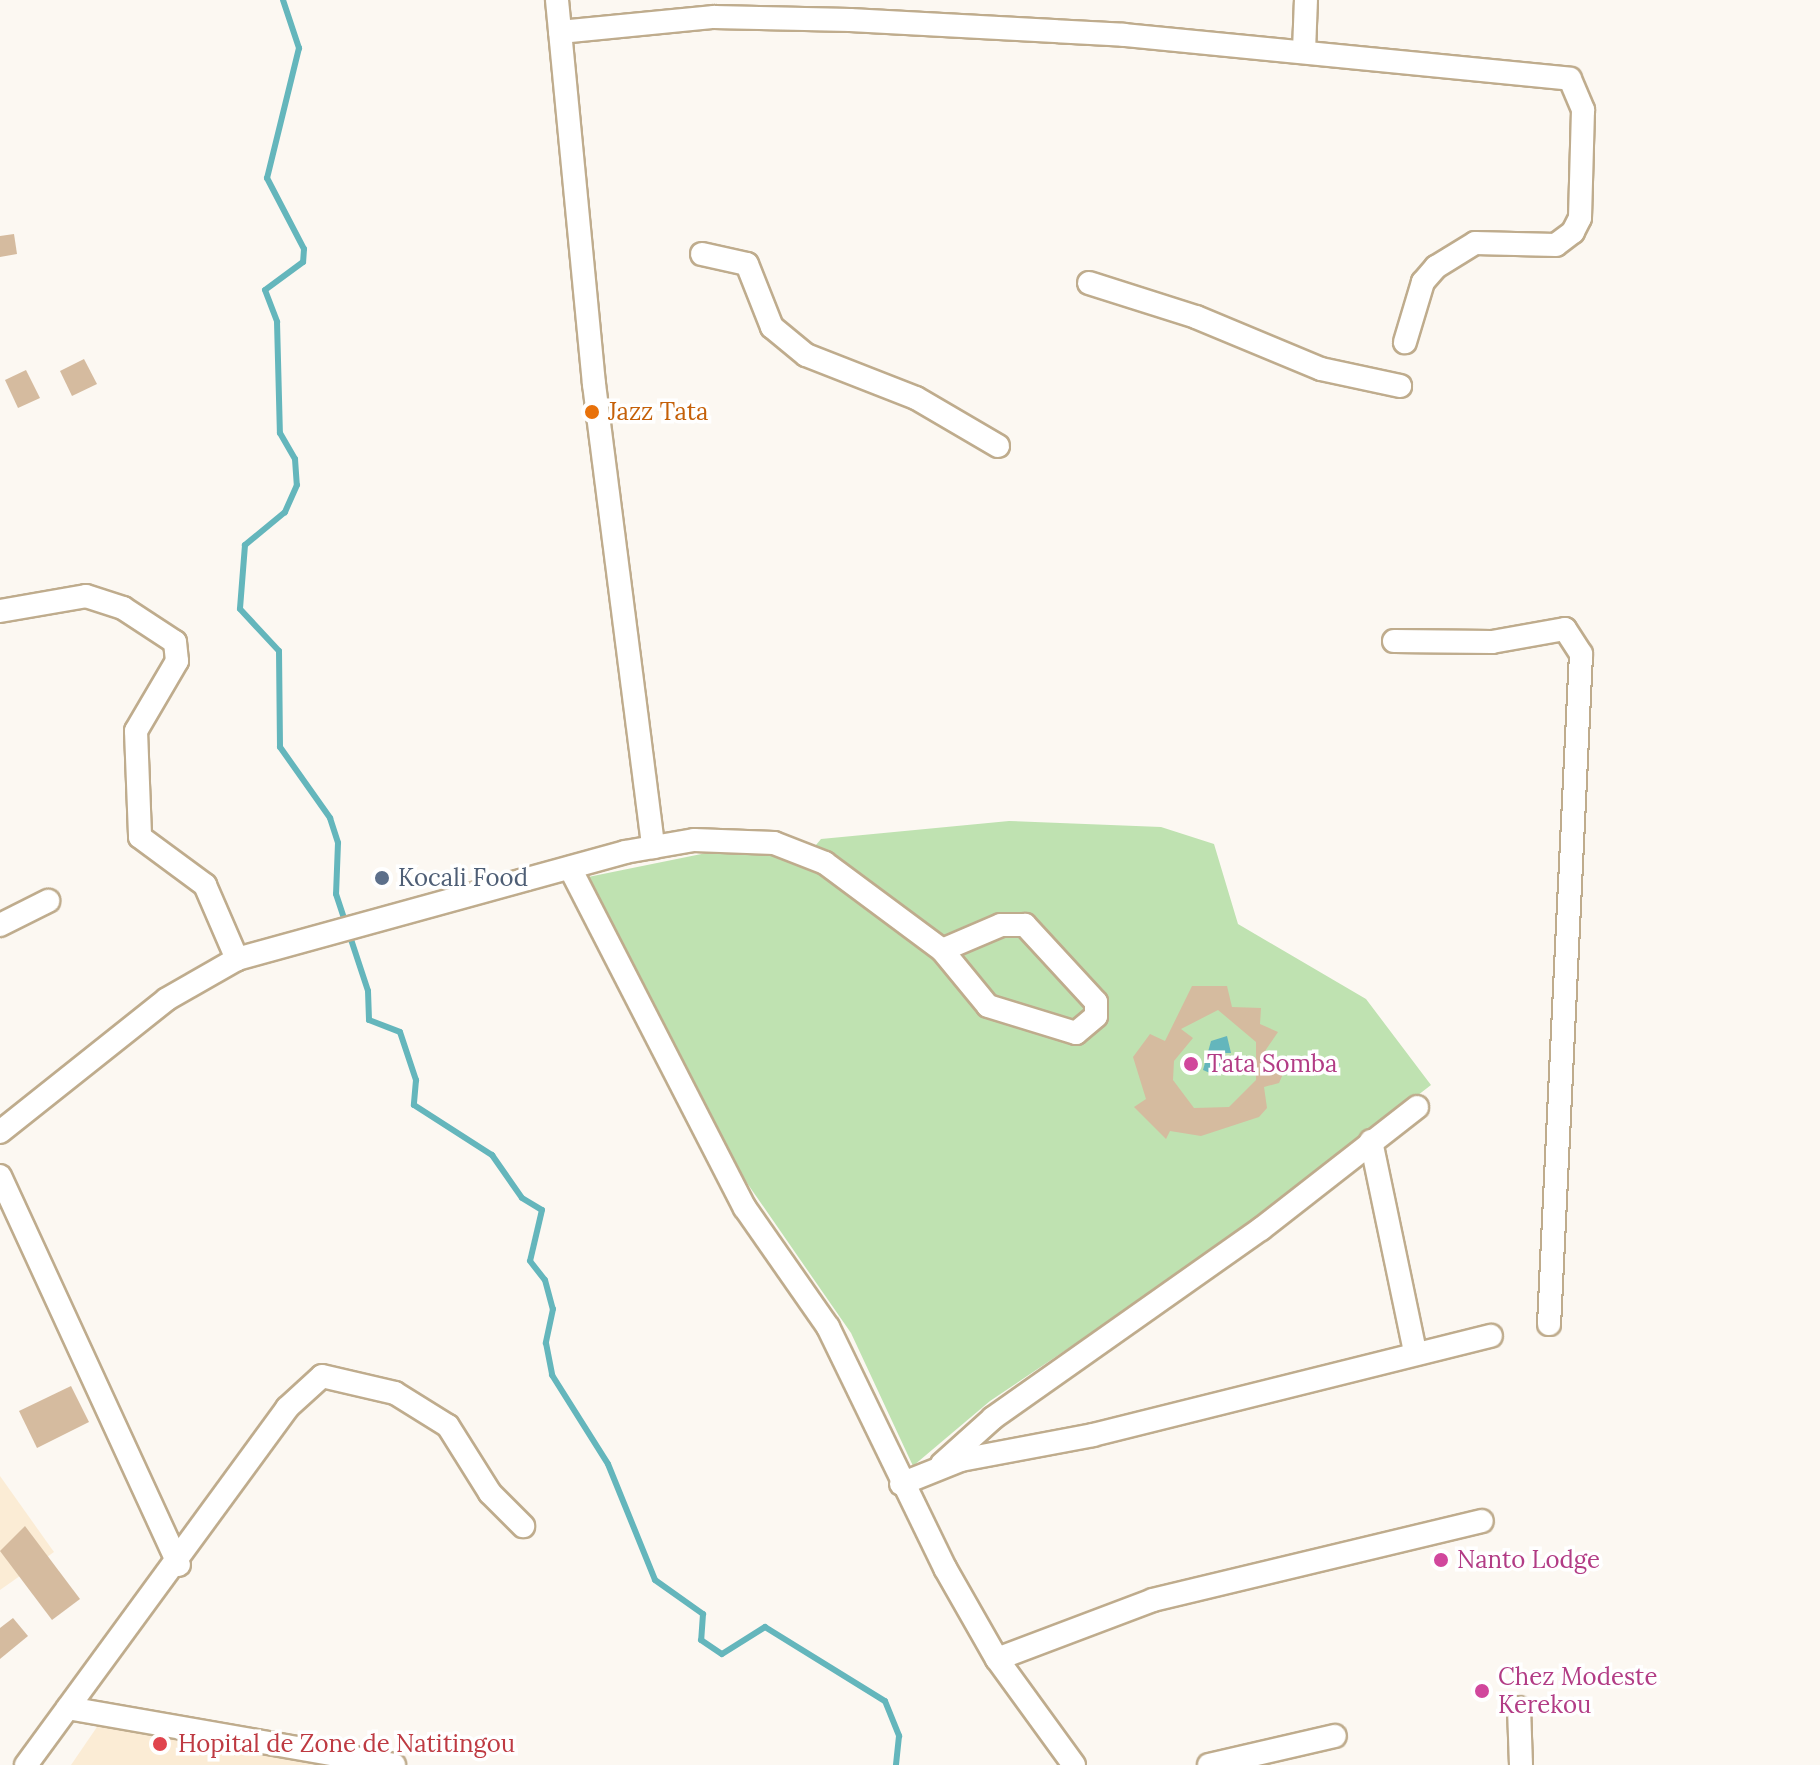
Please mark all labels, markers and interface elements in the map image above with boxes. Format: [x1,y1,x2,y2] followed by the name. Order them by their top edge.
[608,398,708,426] place label: Jazz Tata
[583,403,601,421] marker: Jazz Tata
[398,864,528,892] place label: Kocali Food
[373,869,391,887] marker: Kocali Food
[1207,1050,1337,1078] place label: Tata Somba
[1182,1055,1200,1073] marker: Tata Somba
[1457,1546,1600,1574] place label: Nanto Lodge
[1432,1551,1450,1569] marker: Nanto Lodge
[1498,1663,1657,1719] place label: Chez Modeste Kerekou
[1473,1682,1491,1700] marker: Chez Modeste Kerekou
[178,1730,515,1758] place label: Hopital de Zone de Natitingou
[149,1733,171,1755] marker: Hopital de Zone de Natitingou

